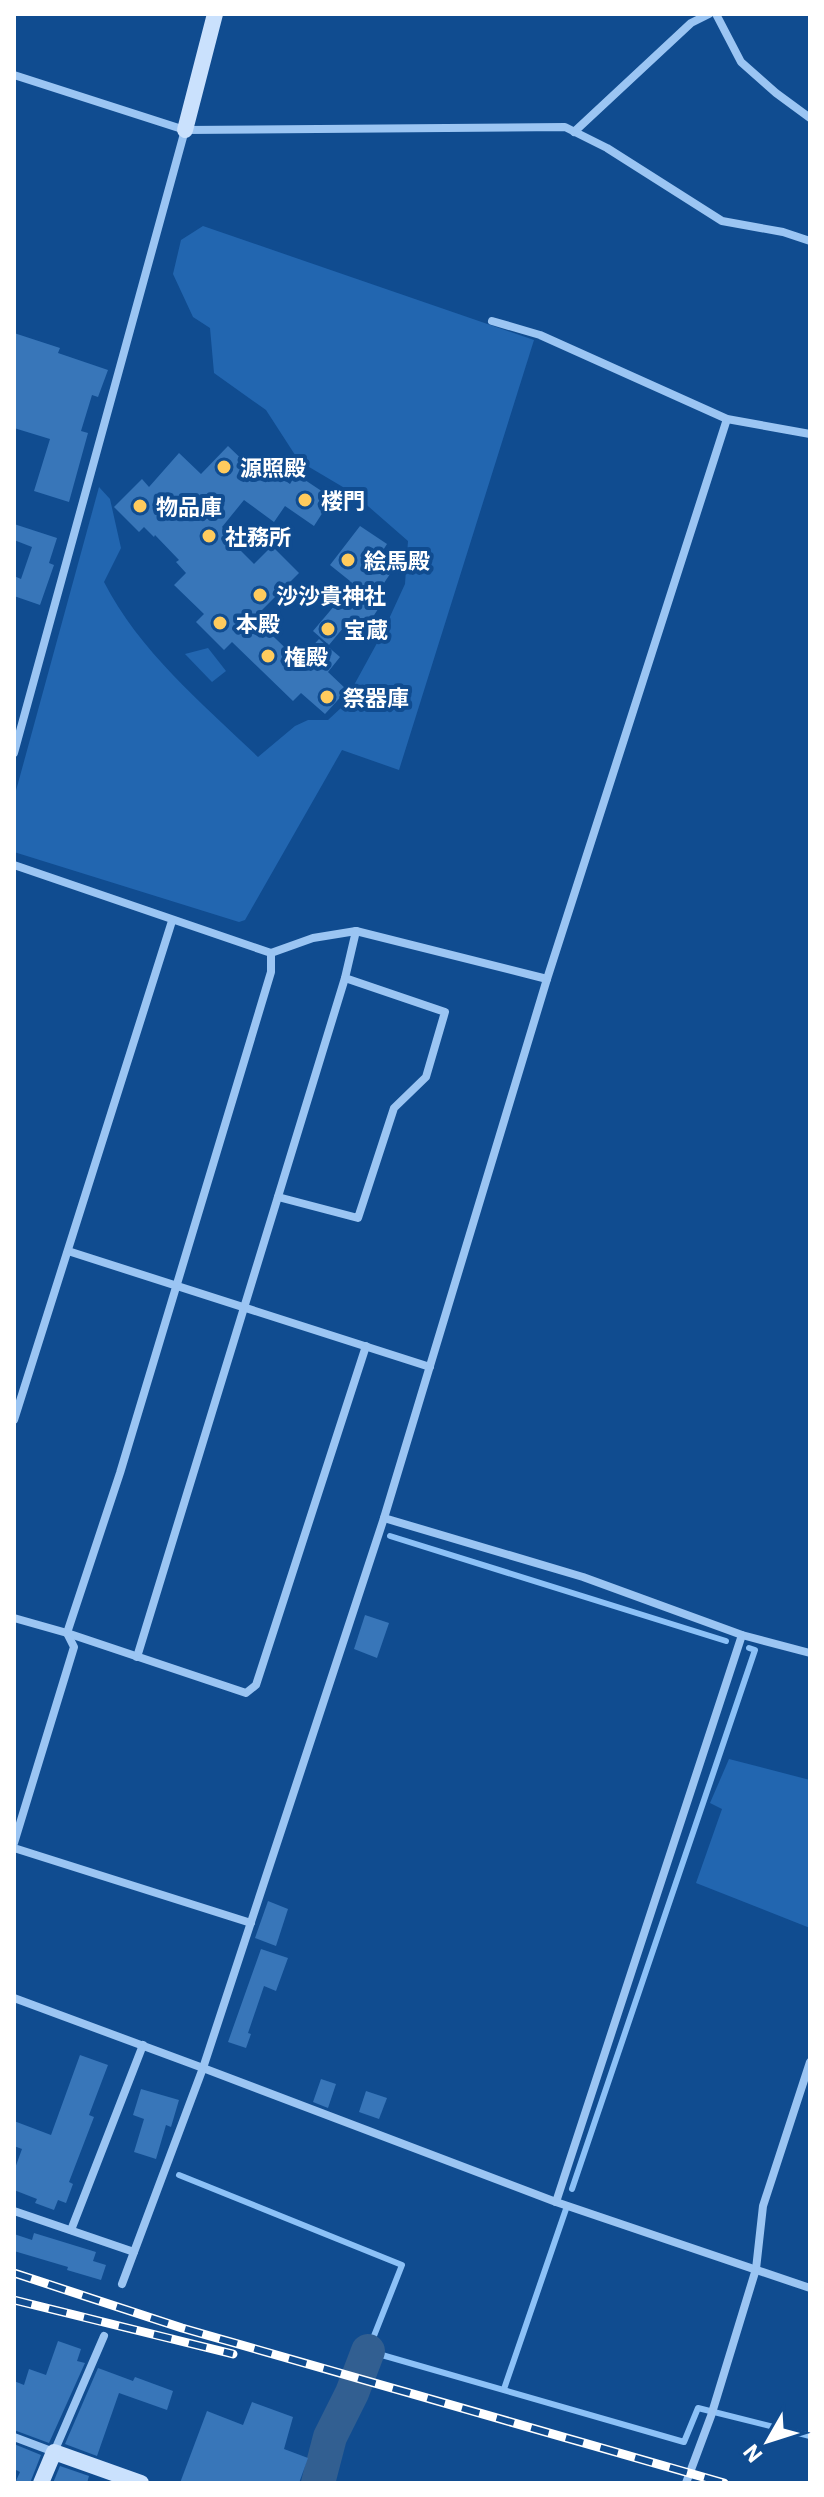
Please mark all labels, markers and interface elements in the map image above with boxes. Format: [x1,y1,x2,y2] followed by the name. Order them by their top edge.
[240,453,306,482] place label: 源照殿
[215,458,233,476] marker: 源照殿
[321,486,365,515] place label: 楼門
[296,491,314,509] marker: 楼門
[156,492,222,521] place label: 物品庫
[131,497,149,515] marker: 物品庫
[225,522,291,551] place label: 社務所
[200,527,218,545] marker: 社務所
[364,546,430,575] place label: 絵馬殿
[339,551,357,569] marker: 絵馬殿
[276,581,386,610] place label: 沙沙貴神社
[251,586,269,604] marker: 沙沙貴神社
[236,609,280,638] place label: 本殿
[211,614,229,632] marker: 本殿
[344,615,388,644] place label: 宝蔵
[319,620,337,638] marker: 宝蔵
[284,642,328,671] place label: 権殿
[259,647,277,665] marker: 権殿
[343,683,409,712] place label: 祭器庫
[318,688,336,706] marker: 祭器庫
[728,2401,808,2481] north arrow
[736,2439,768,2469] text: N

